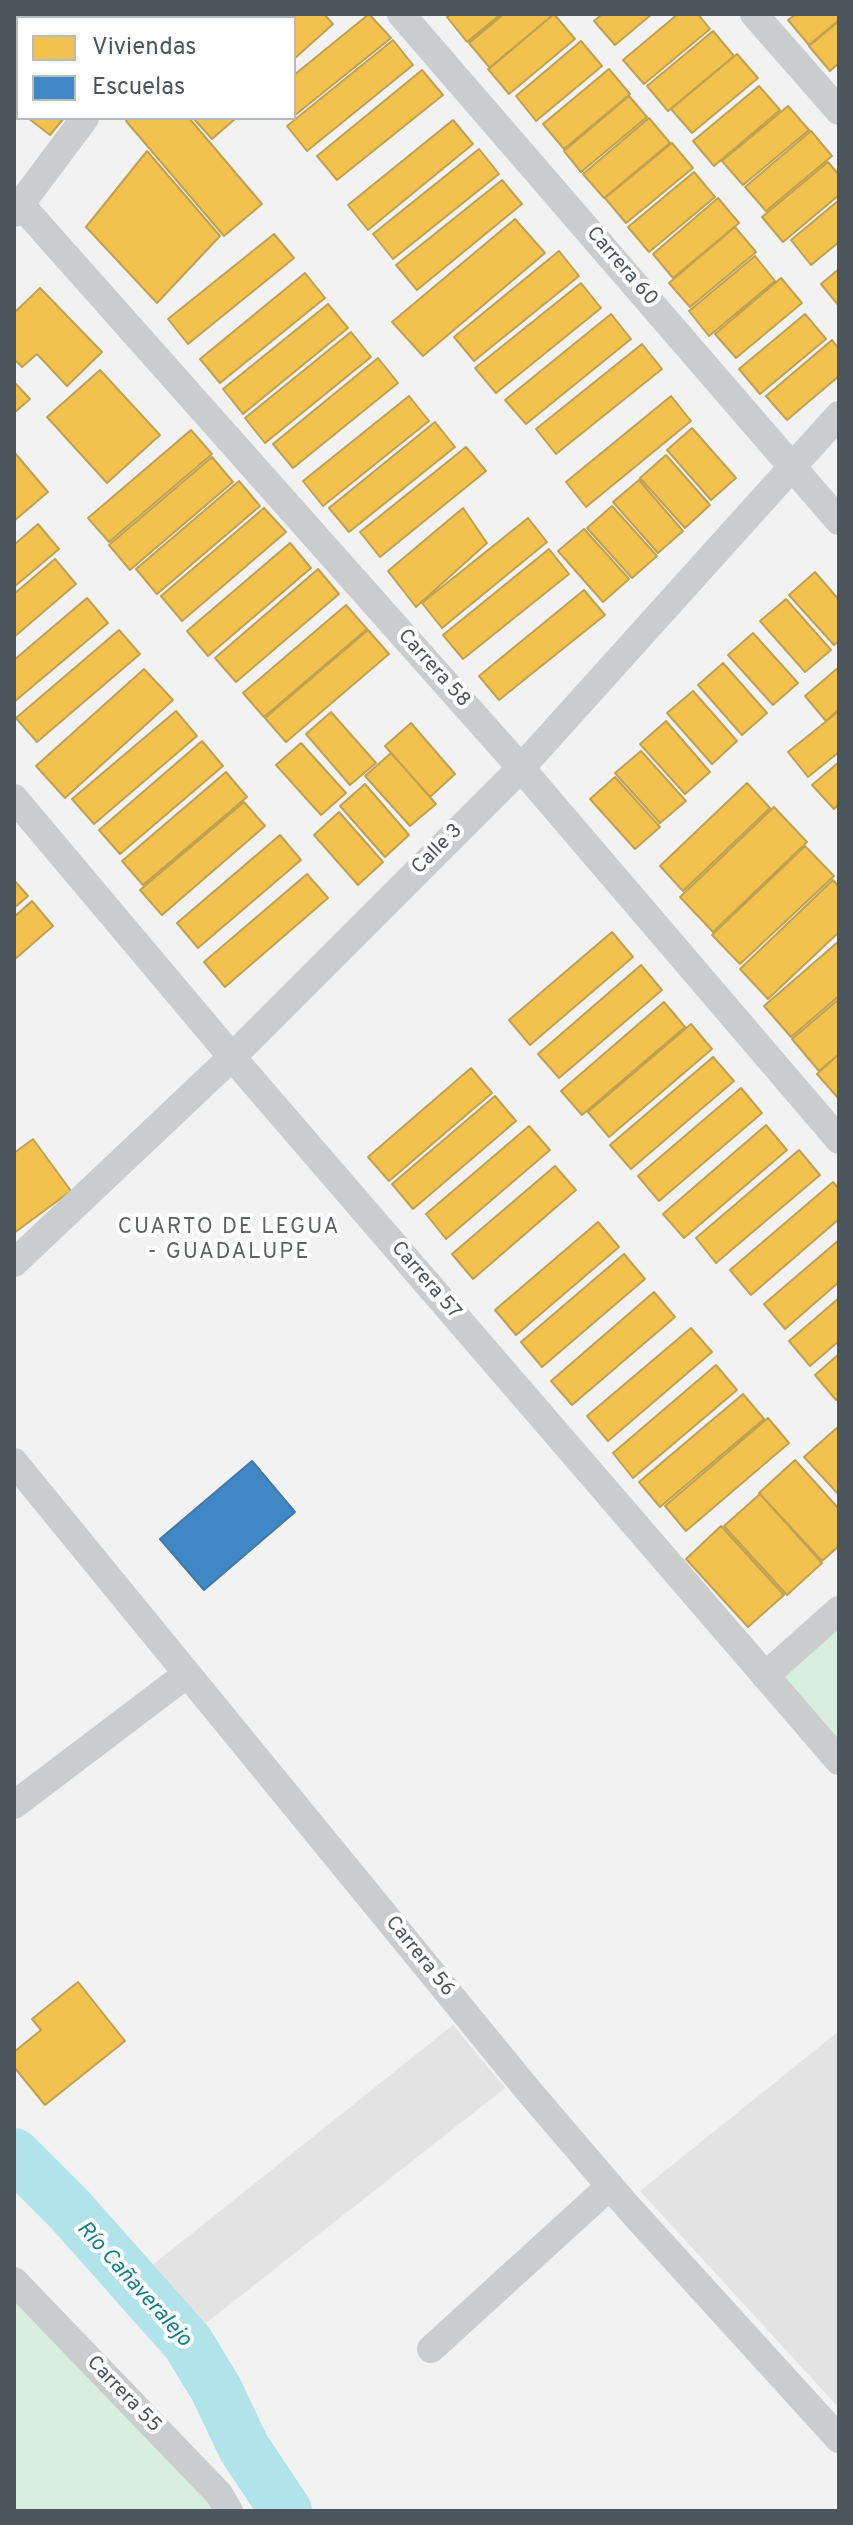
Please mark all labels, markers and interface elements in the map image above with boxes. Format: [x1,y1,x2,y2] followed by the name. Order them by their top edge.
[16,16,296,120] legend
[92,33,197,63] text: Viviendas
[92,73,185,103] text: Escuelas
[580,223,662,311] street label: Carrera 60
[392,625,474,713] street label: Carrera 58
[408,820,468,880] street label: Calle 3
[118,1216,340,1268] district label: CUARTO DE LEGUA - GUADALUPE
[385,1237,465,1325] street label: Carrera 57
[379,1912,459,2002] street label: Carrera 56
[70,2217,196,2353] water label: Río Cañaveralejo
[81,2352,165,2438] street label: Carrera 55

